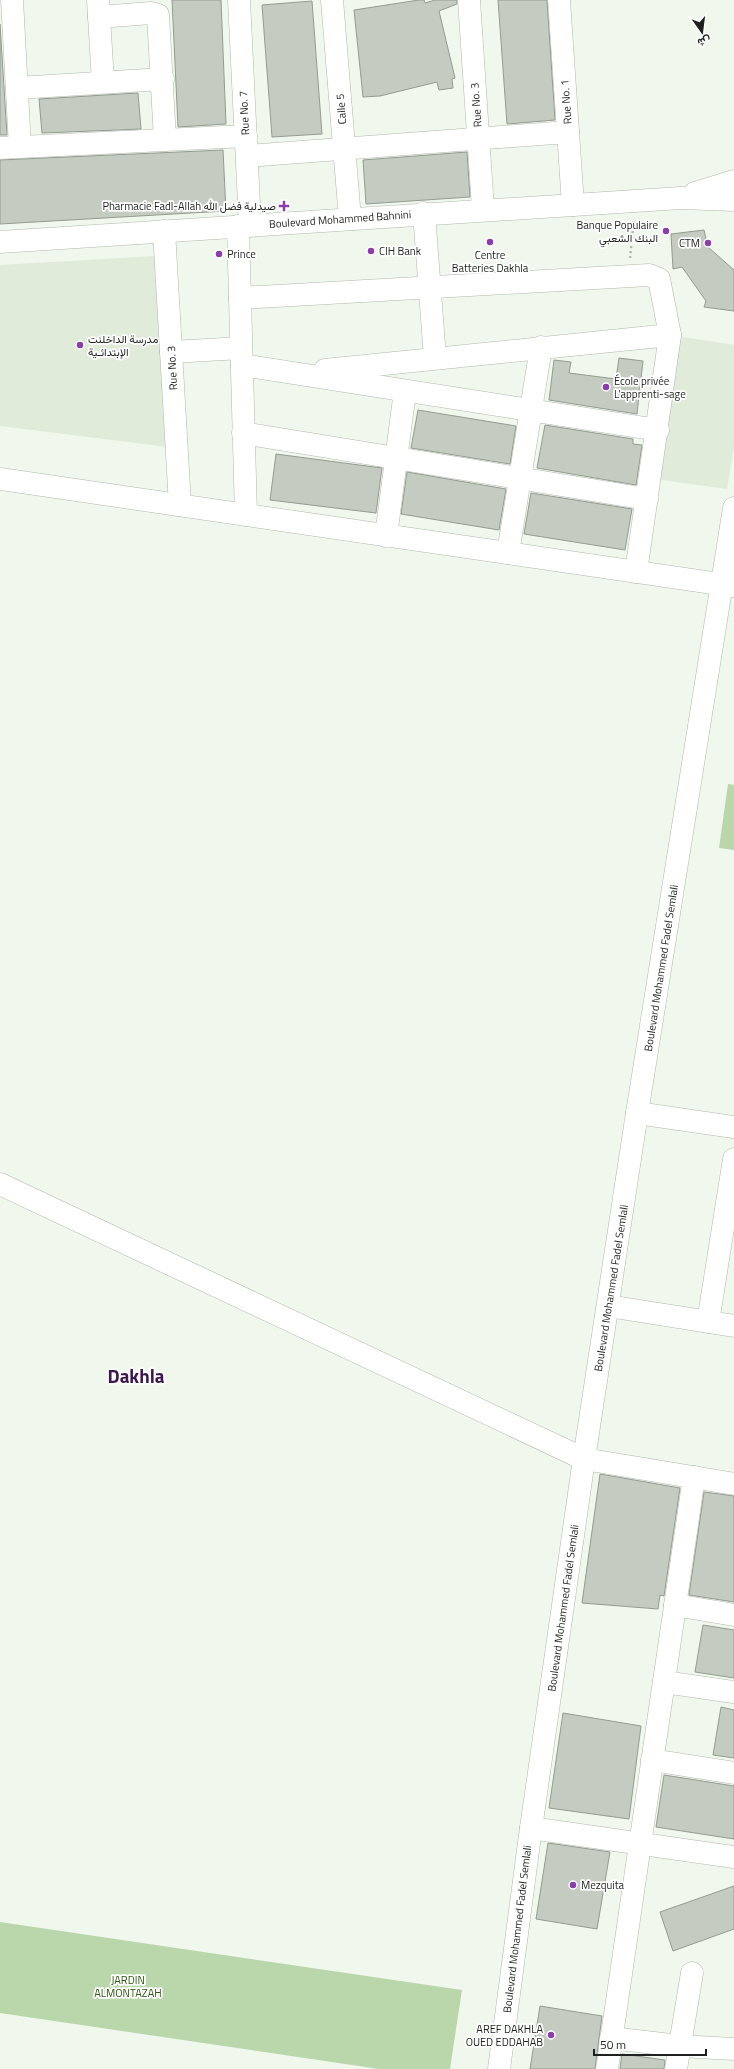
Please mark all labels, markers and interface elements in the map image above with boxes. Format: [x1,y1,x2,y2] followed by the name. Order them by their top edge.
[682,12,722,52] north arrow
[696,32,713,51] text: ش
[556,79,576,125] street label: Rue No. 1
[466,82,486,128] street label: Rue No. 3
[235,90,253,136] street label: Rue No. 7
[332,93,350,125] street label: Calle 5
[102,198,276,214] place label: Pharmacie Fadl-Allah صيدلية فضل الله
[279,201,289,211] marker: Pharmacie Fadl-Allah صيدلية فضل الله
[268,206,412,232] street label: Boulevard Mohammed Bahnini
[577,217,658,248] place label: Banque Populaire البنك الشعبي
[661,226,671,236] marker: Banque Populaire البنك الشعبي
[679,235,700,251] place label: CTM
[485,237,495,247] marker: Centre Batteries Dakhla
[703,238,713,248] marker: CTM
[379,243,422,259] place label: CIH Bank
[227,246,256,262] place label: Prince
[366,246,376,256] marker: CIH Bank
[452,247,529,276] place label: Centre Batteries Dakhla
[214,249,224,259] marker: Prince
[88,331,158,360] place label: مدرسة الداخلنت الإبتدائـية
[75,340,85,350] marker: مدرسة الداخلنت الإبتدائـية
[163,345,181,391] street label: Rue No. 3
[614,373,686,402] place label: École privée L'apprenti-sage
[601,382,611,392] marker: École privée L'apprenti-sage
[640,883,682,1053] street label: Boulevard Mohammed Fadel Semlali
[590,1203,632,1373] street label: Boulevard Mohammed Fadel Semlali
[108,1361,165,1390] district label: Dakhla
[543,1523,583,1693] street label: Boulevard Mohammed Fadel Semlali
[499,1844,535,2014] street label: Boulevard Mohammed Fadel Semlali
[581,1877,625,1893] place label: Mezquita
[568,1880,578,1890] marker: Mezquita
[94,1972,162,2001] park label: JARDIN ALMONTAZAH
[466,2021,543,2050] place label: AREF DAKHLA OUED EDDAHAB
[546,2030,556,2040] marker: AREF DAKHLA OUED EDDAHAB
[594,2031,706,2057] scale bar
[600,2035,626,2054] text: 50 m

